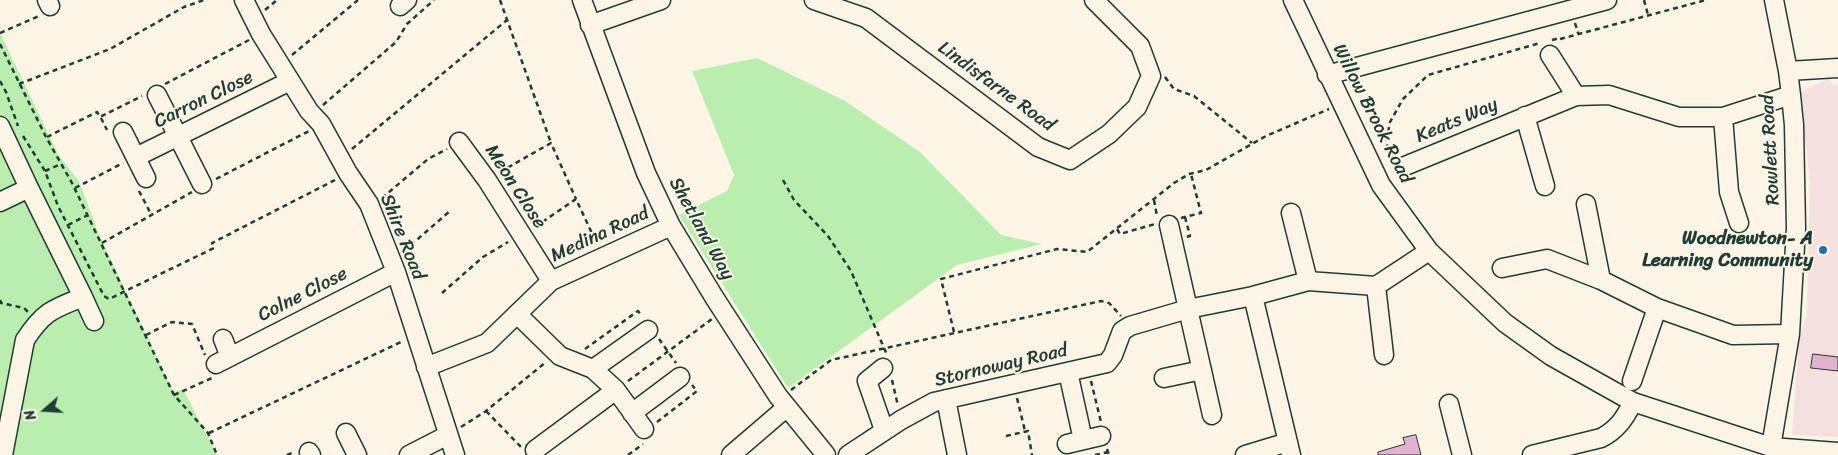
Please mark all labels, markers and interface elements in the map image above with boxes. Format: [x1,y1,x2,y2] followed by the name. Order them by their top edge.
[933,37,1059,137] street label: Lindisfarne Road
[1327,41,1417,187] street label: Willow Brook Road
[151,66,257,134] street label: Carron Close
[1413,94,1501,148] street label: Keats Way
[1757,94,1785,206] street label: Rowlett Road
[479,141,551,233] street label: Meon Close
[663,174,739,284] street label: Shetland Way
[375,191,429,283] street label: Shire Road
[547,202,653,268] street label: Medina Road
[1642,228,1813,272] place label: Woodnewton- A Learning Community
[1817,244,1829,256] marker: Woodnewton- A Learning Community
[254,263,352,327] street label: Colne Close
[932,340,1070,392] street label: Stornoway Road
[20,385,70,435] north arrow
[17,406,44,424] text: N

